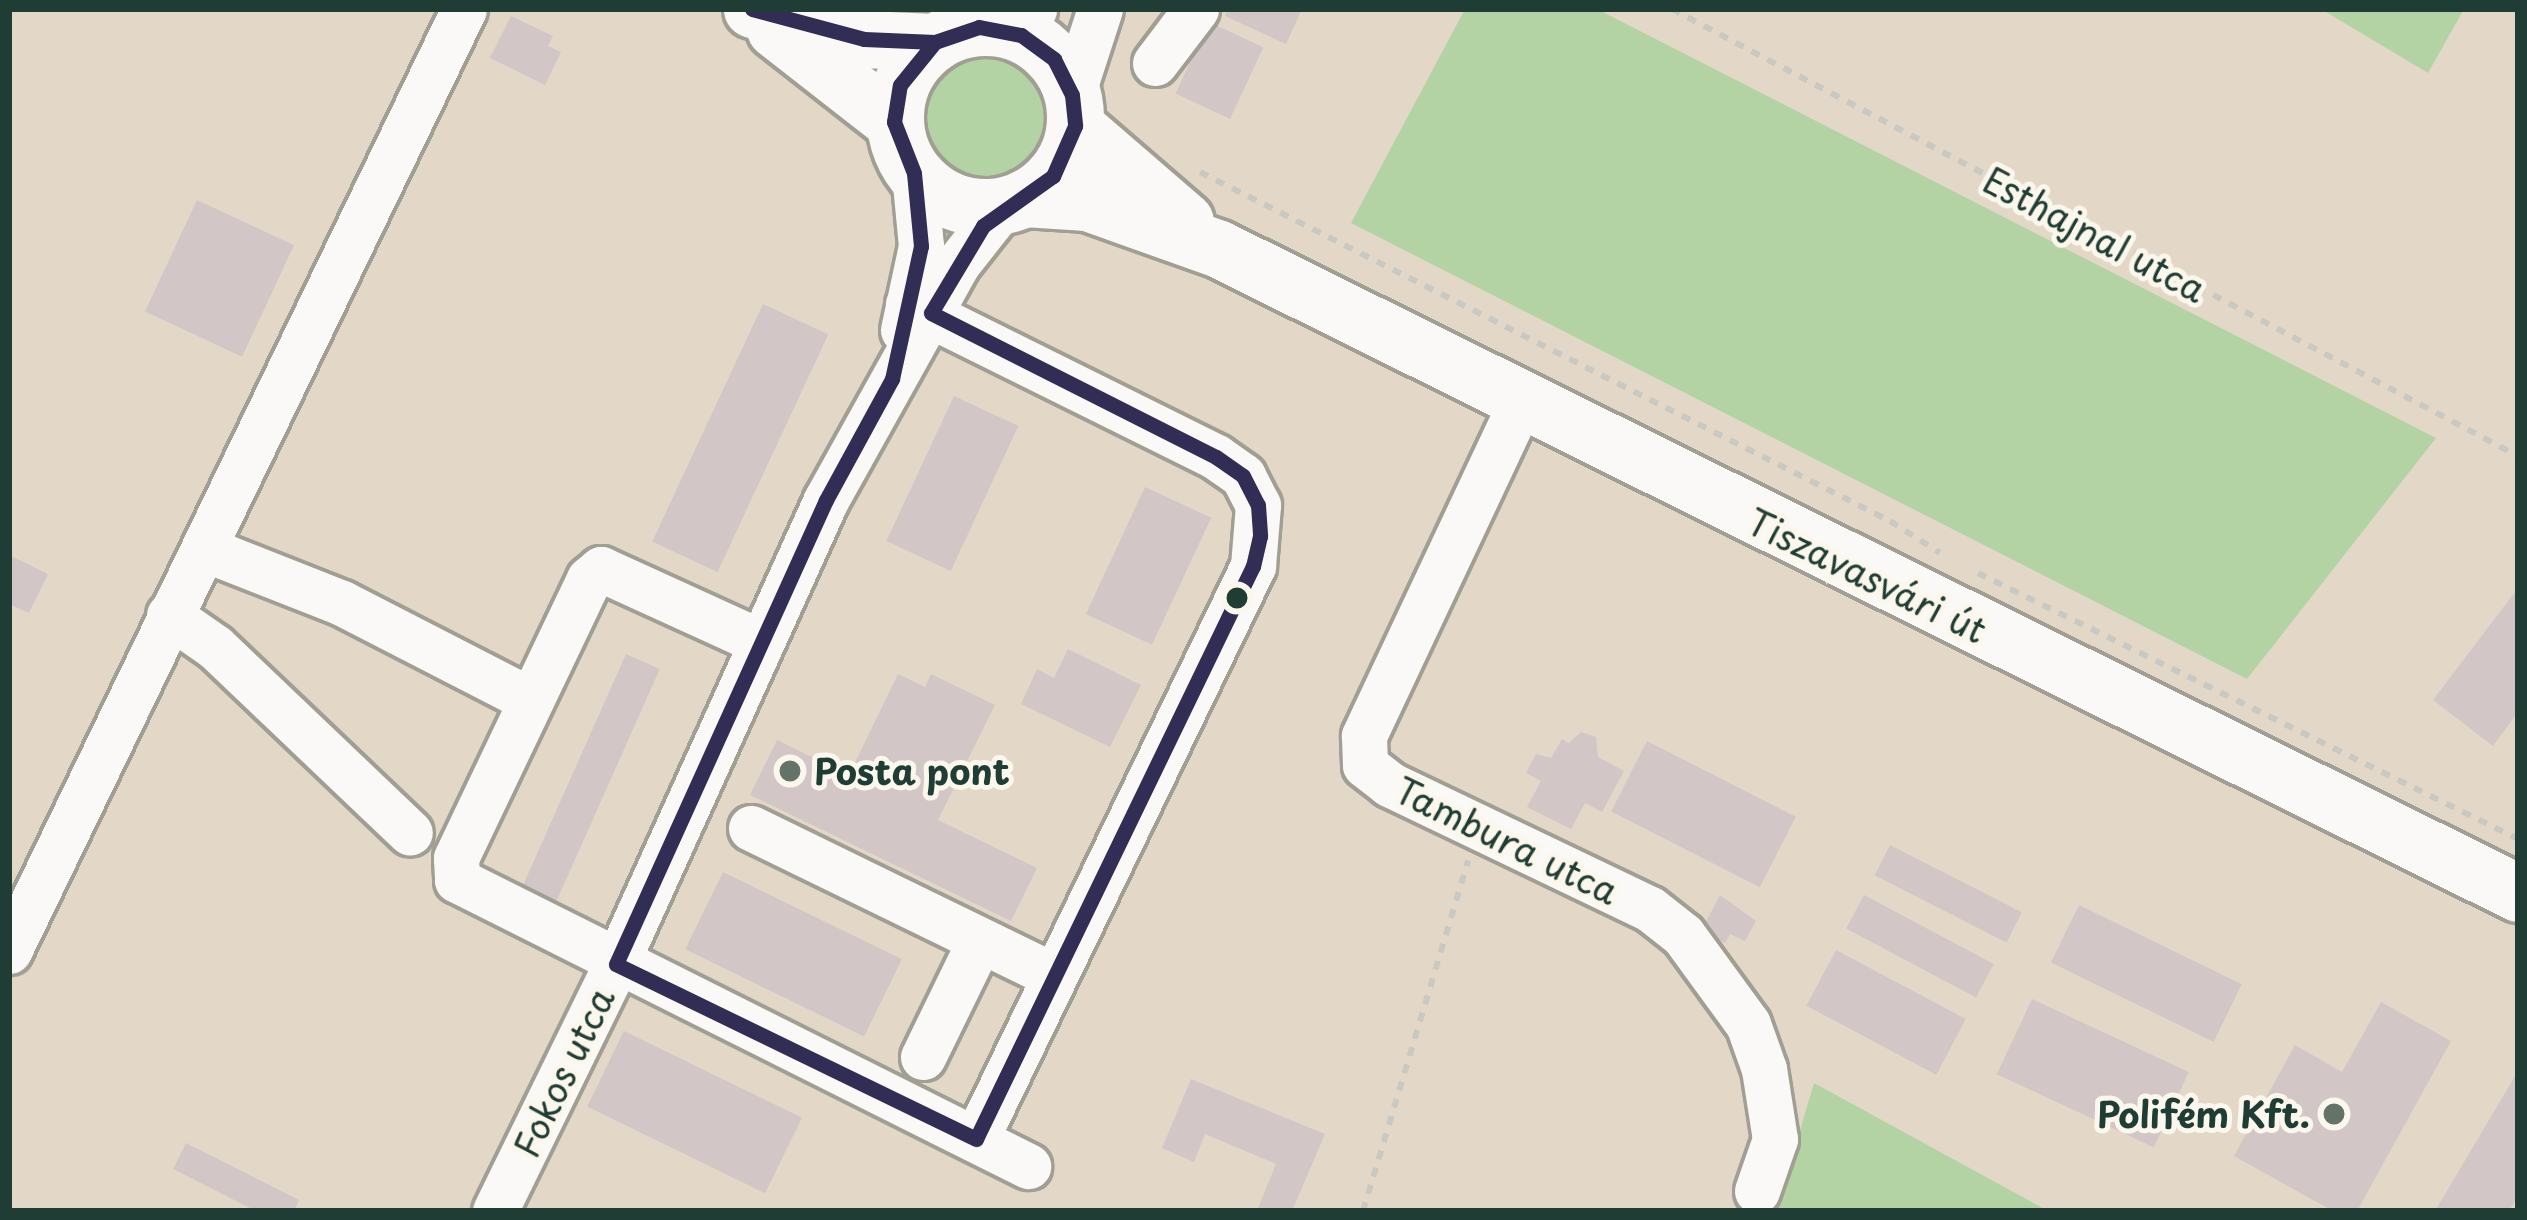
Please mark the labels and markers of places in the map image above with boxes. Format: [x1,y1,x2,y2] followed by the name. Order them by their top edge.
[1226,587,1248,609] unlabelled marker
[814,749,1010,793] place label: Posta pont
[777,758,803,784] marker: Posta pont
[2096,1092,2310,1136] place label: Polifém Kft.
[2321,1101,2347,1127] marker: Polifém Kft.

